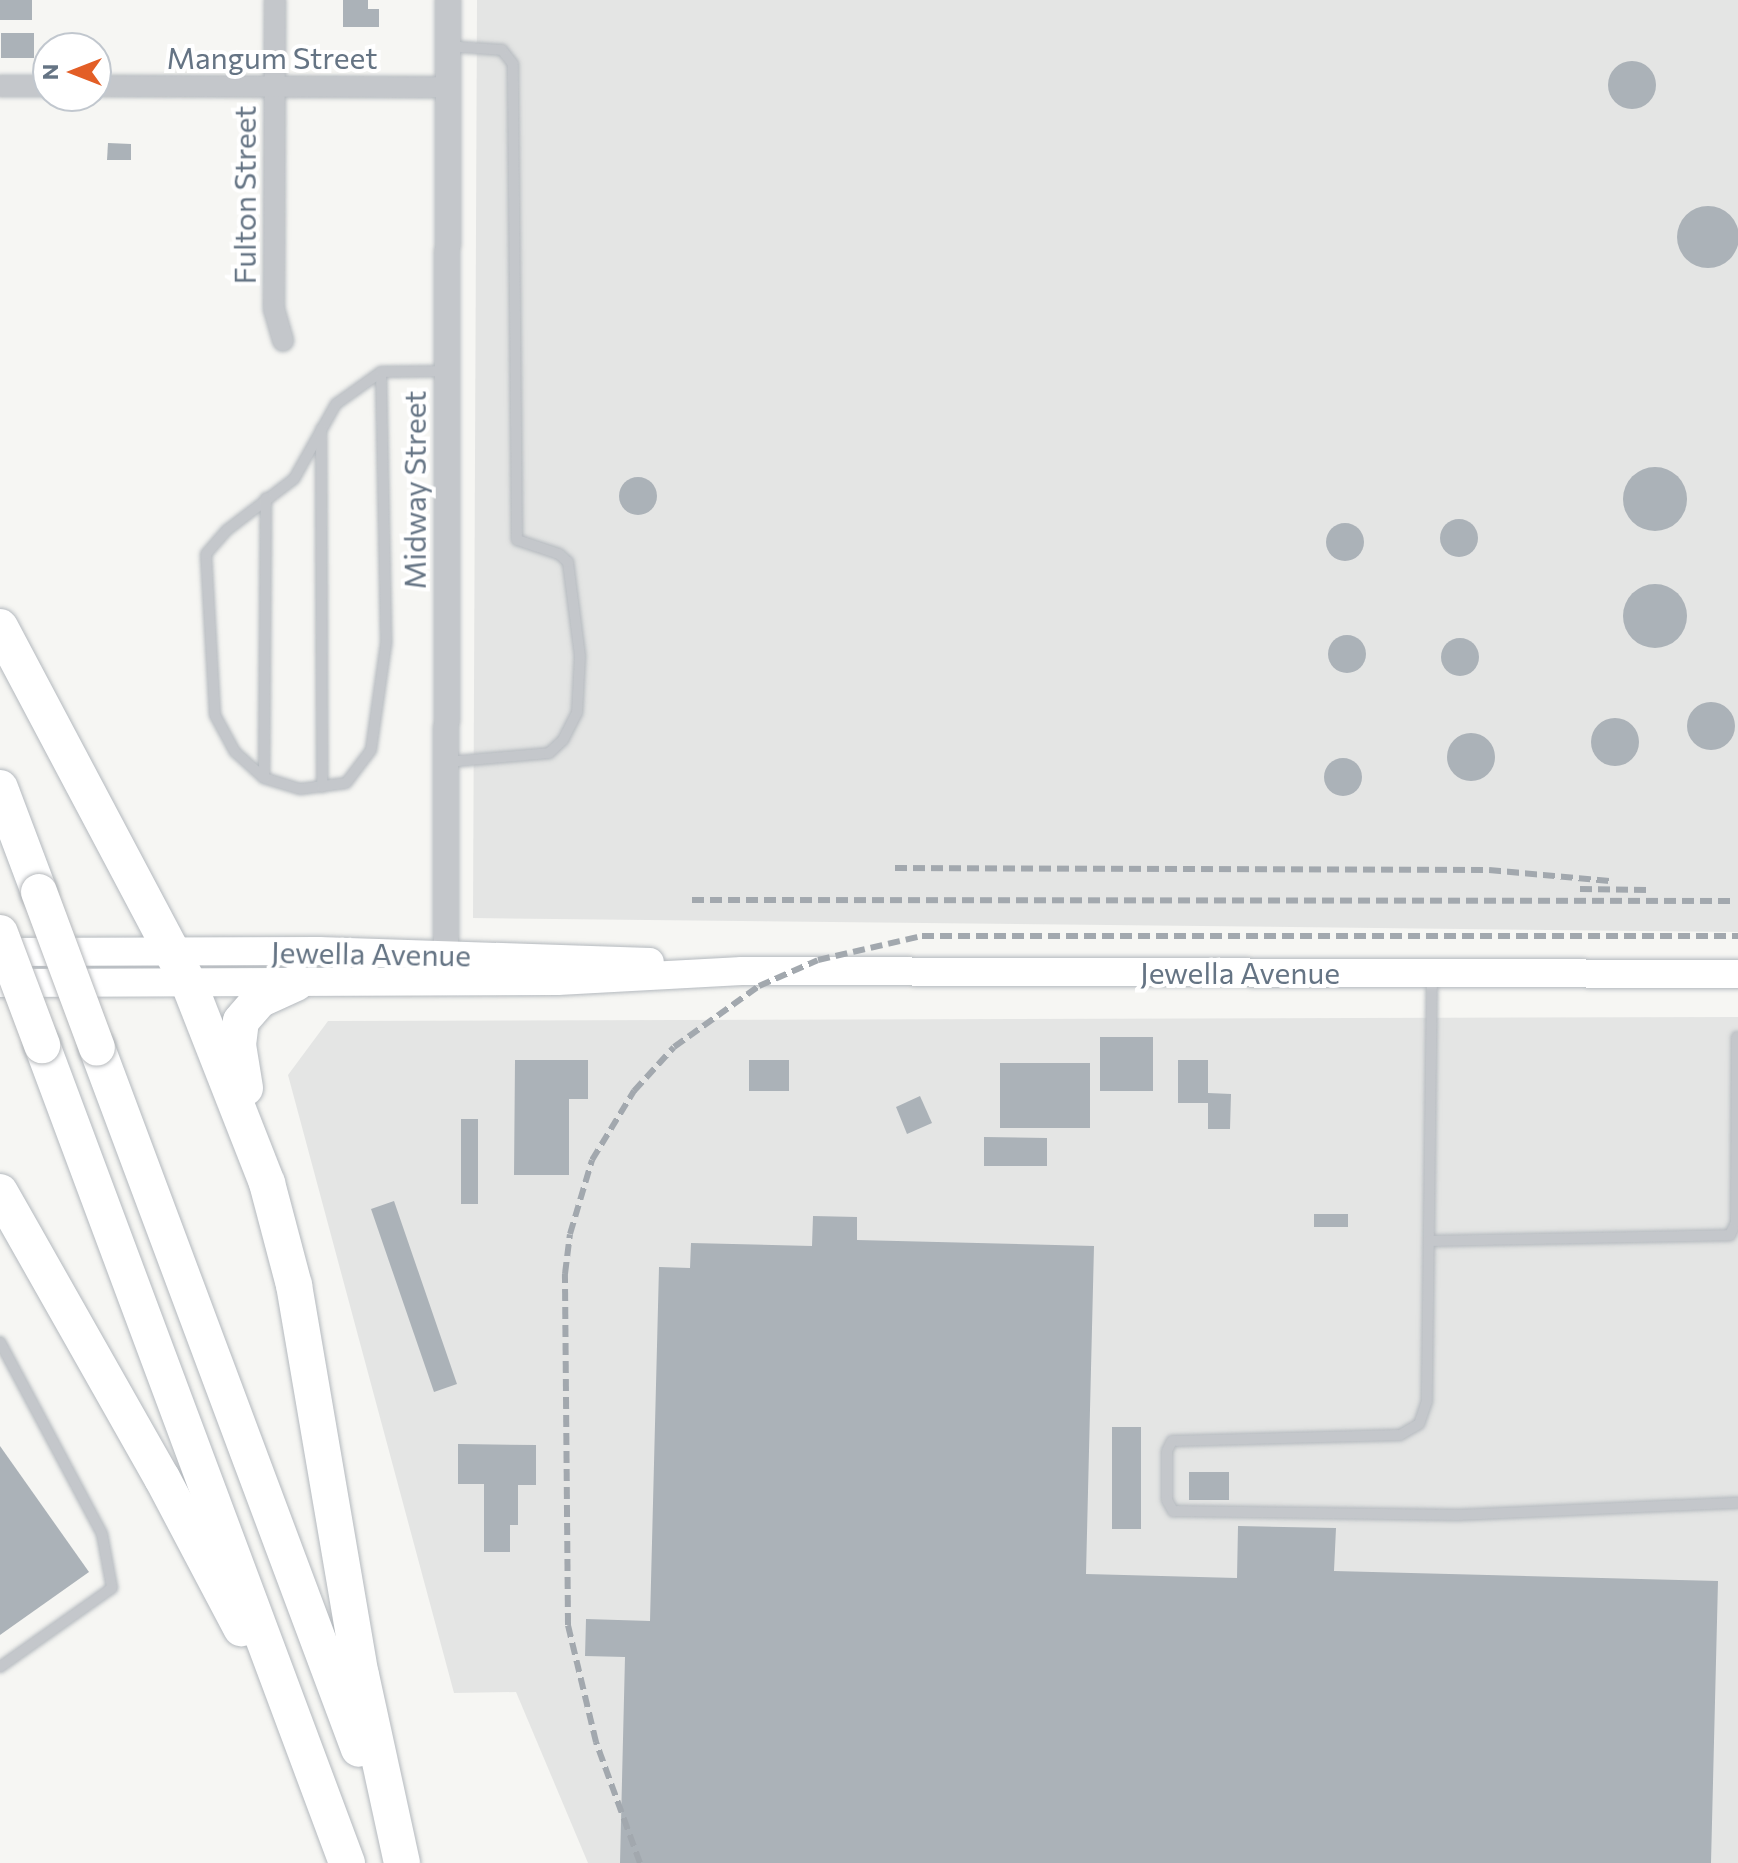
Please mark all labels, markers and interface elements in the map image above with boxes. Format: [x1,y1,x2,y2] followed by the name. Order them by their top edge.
[32,32,112,112] north arrow
[166,39,378,75] street label: Mangum Street
[36,64,63,80] text: N
[226,106,262,284] street label: Fulton Street
[396,391,432,589] street label: Midway Street
[271,933,471,973] street label: Jewella Avenue
[1140,954,1340,990] street label: Jewella Avenue

